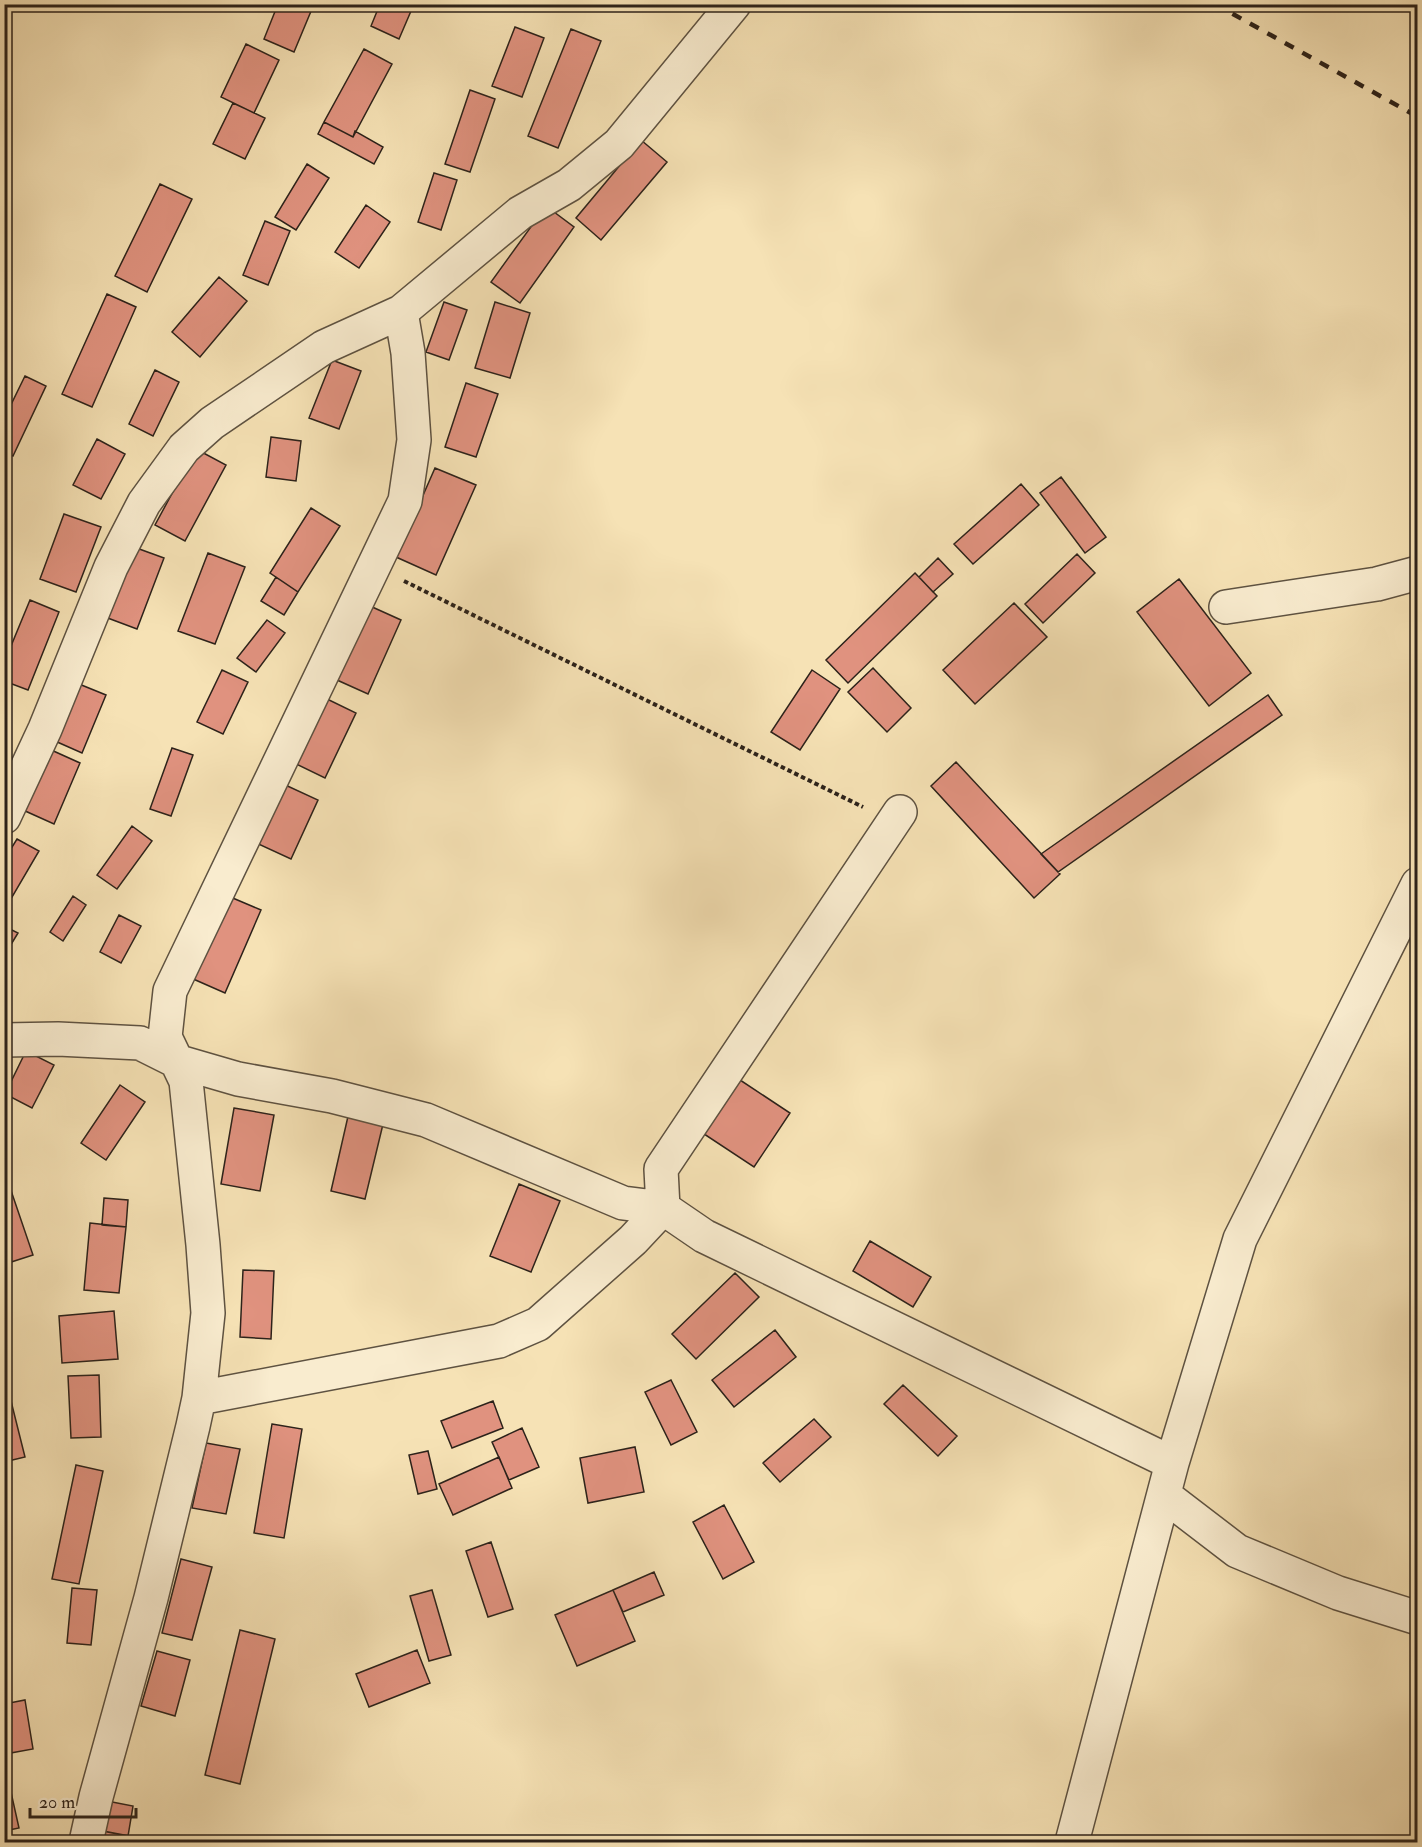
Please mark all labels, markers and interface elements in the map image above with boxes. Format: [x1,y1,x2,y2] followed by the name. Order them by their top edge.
[30,1781,136,1819] scale bar
[39,1791,75,1814] text: 20 m

